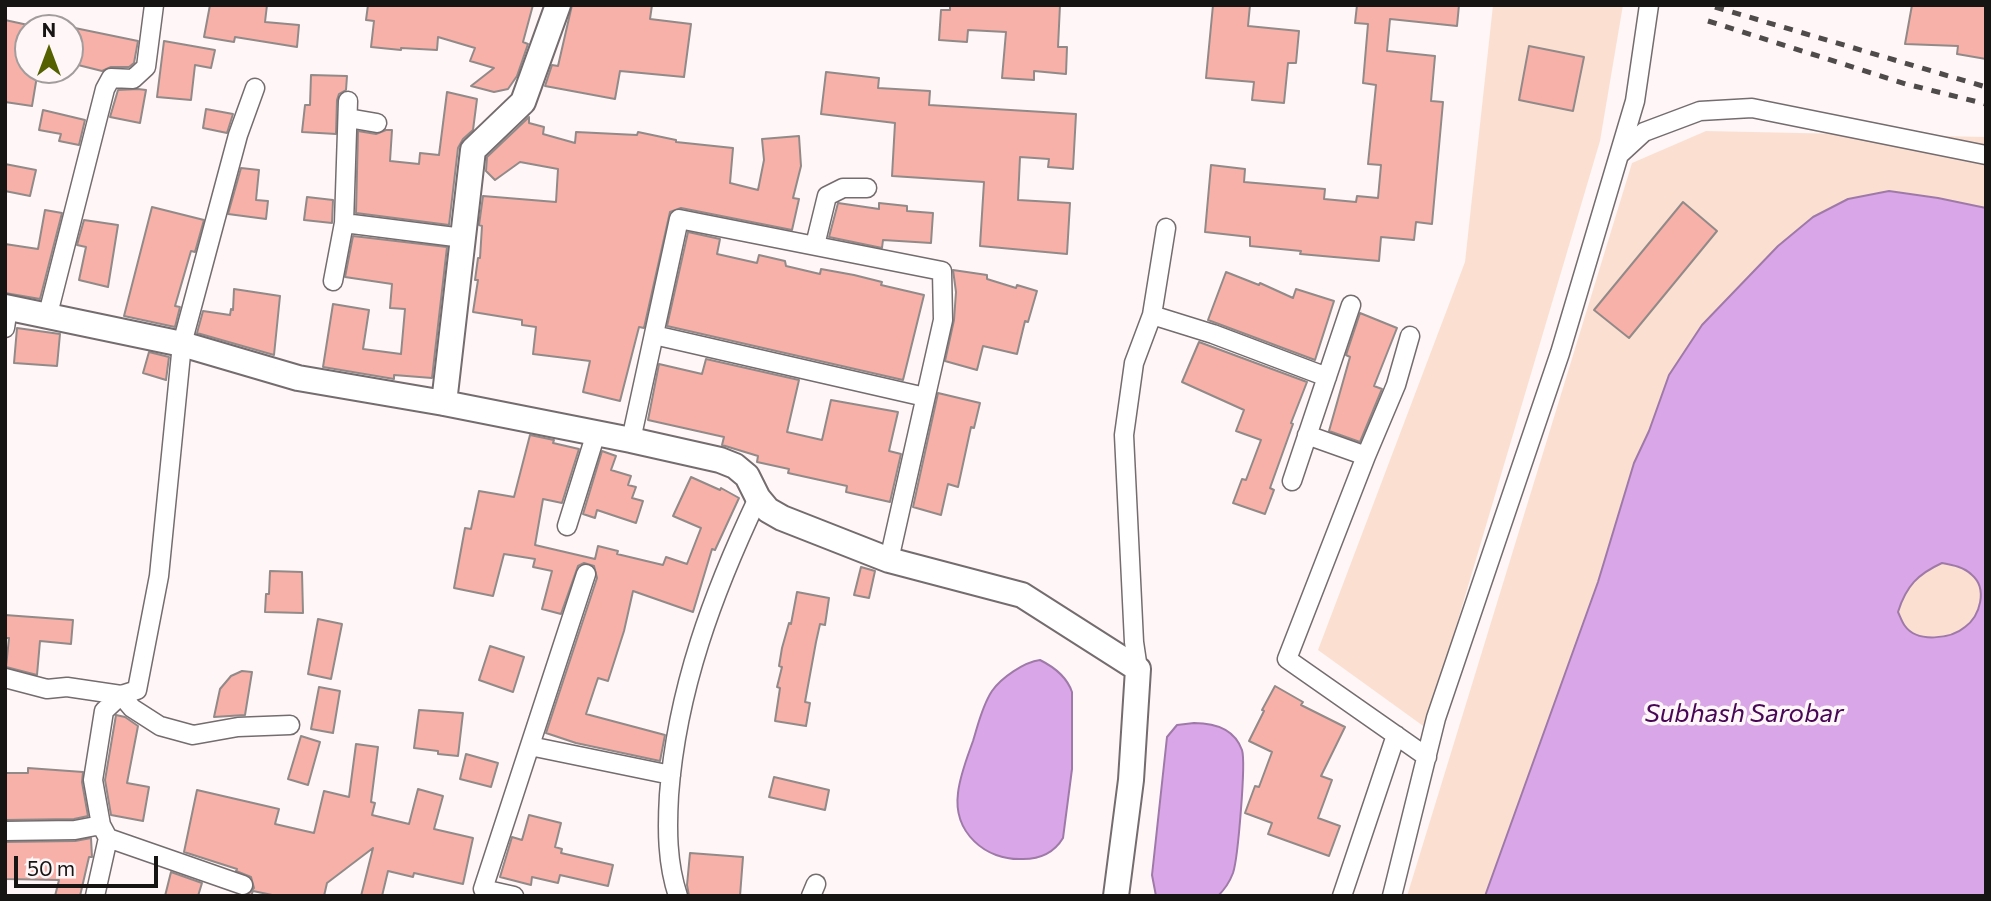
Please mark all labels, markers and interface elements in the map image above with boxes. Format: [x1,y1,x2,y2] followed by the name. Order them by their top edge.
[14,14,84,84] north arrow
[42,18,56,41] text: N
[1644,697,1844,729] water label: Subhash Sarobar
[18,842,161,886] scale bar
[27,855,75,880] text: 50 m

